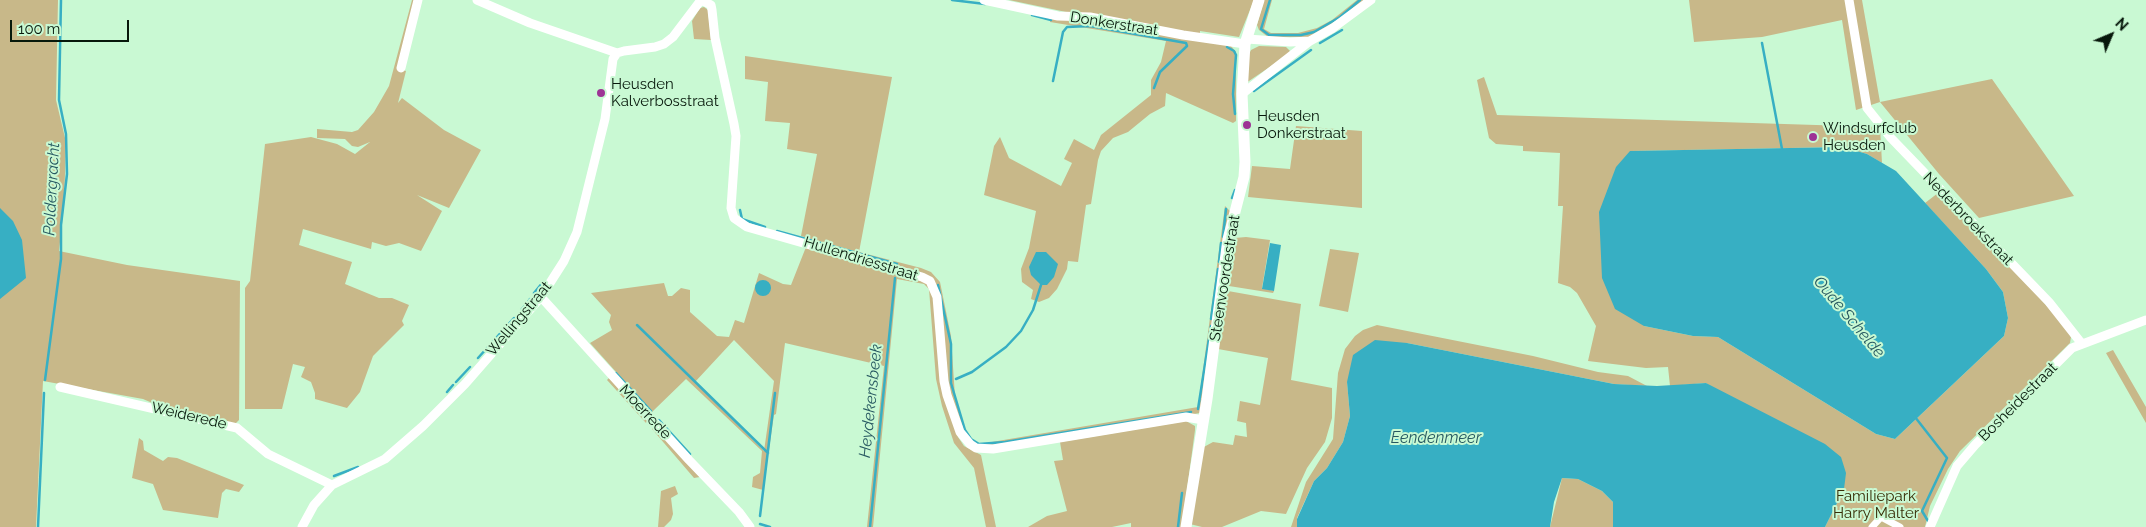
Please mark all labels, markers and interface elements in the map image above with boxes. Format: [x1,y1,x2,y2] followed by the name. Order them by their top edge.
[1069,8,1159,40] street label: Donkerstraat
[12,10,131,42] scale bar
[2086,10,2136,60] north arrow
[2112,15,2131,34] text: N
[18,20,60,38] text: 100 m
[611,75,719,110] place label: Heusden Kalverbosstraat
[595,87,607,99] marker: Heusden Kalverbosstraat
[1257,107,1346,142] place label: Heusden Donkerstraat
[1241,119,1253,131] marker: Heusden Donkerstraat
[1823,119,1917,154] place label: Windsurfclub Heusden
[1807,131,1819,143] marker: Windsurfclub Heusden
[40,142,64,236] water label: Poldergracht
[1919,169,2017,269] street label: Nederbroekstraat
[1206,214,1244,342] street label: Steenvoordestraat
[802,233,920,285] street label: Hullendriesstraat
[1809,272,1889,362] water label: Oude Schelde
[483,278,555,360] street label: Wellingstraat
[855,343,887,459] water label: Heydekensbeek
[1975,359,2061,445] street label: Bosheidestraat
[615,381,675,443] street label: Moerrede
[150,399,228,433] street label: Weiderede
[1391,428,1481,448] water label: Eendenmeer
[1833,487,1919,522] park label: Familiepark Harry Malter

